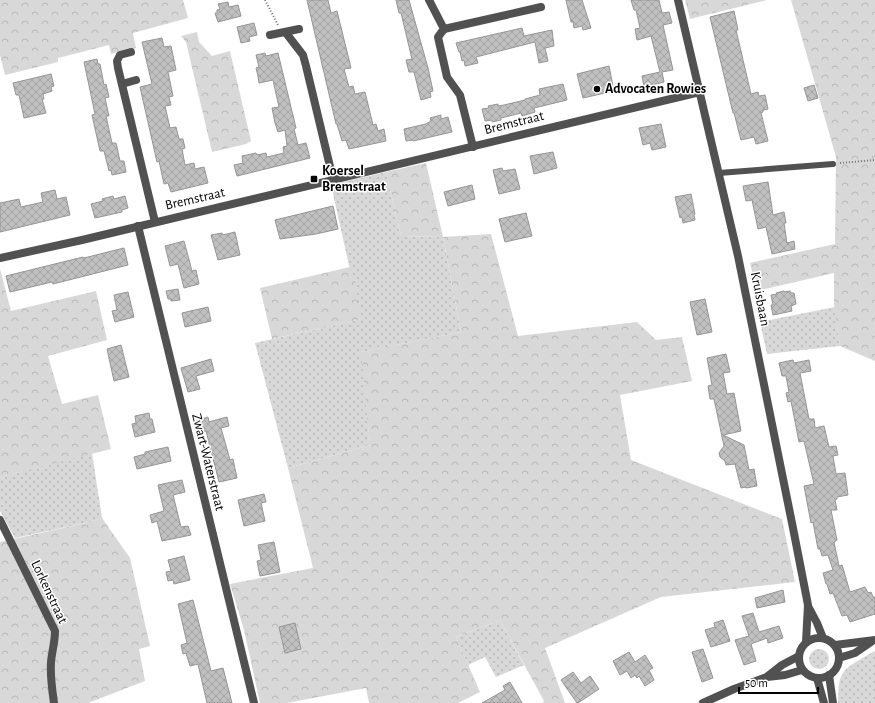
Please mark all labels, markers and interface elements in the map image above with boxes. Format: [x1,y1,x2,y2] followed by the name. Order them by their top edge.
[605,82,706,96] place label: Advocaten Rowies
[592,84,602,94] marker: Advocaten Rowies
[483,109,546,137] street label: Bremstraat
[322,164,386,194] place label: Koersel Bremstraat
[309,174,319,184] marker: Koersel Bremstraat
[164,185,227,213] street label: Bremstraat
[748,271,772,327] street label: Kruisbaan
[189,412,227,512] street label: Zwart-Waterstraat
[28,558,70,626] street label: Lorkenstraat
[739,669,818,695] scale bar
[745,677,768,689] text: 50 m

